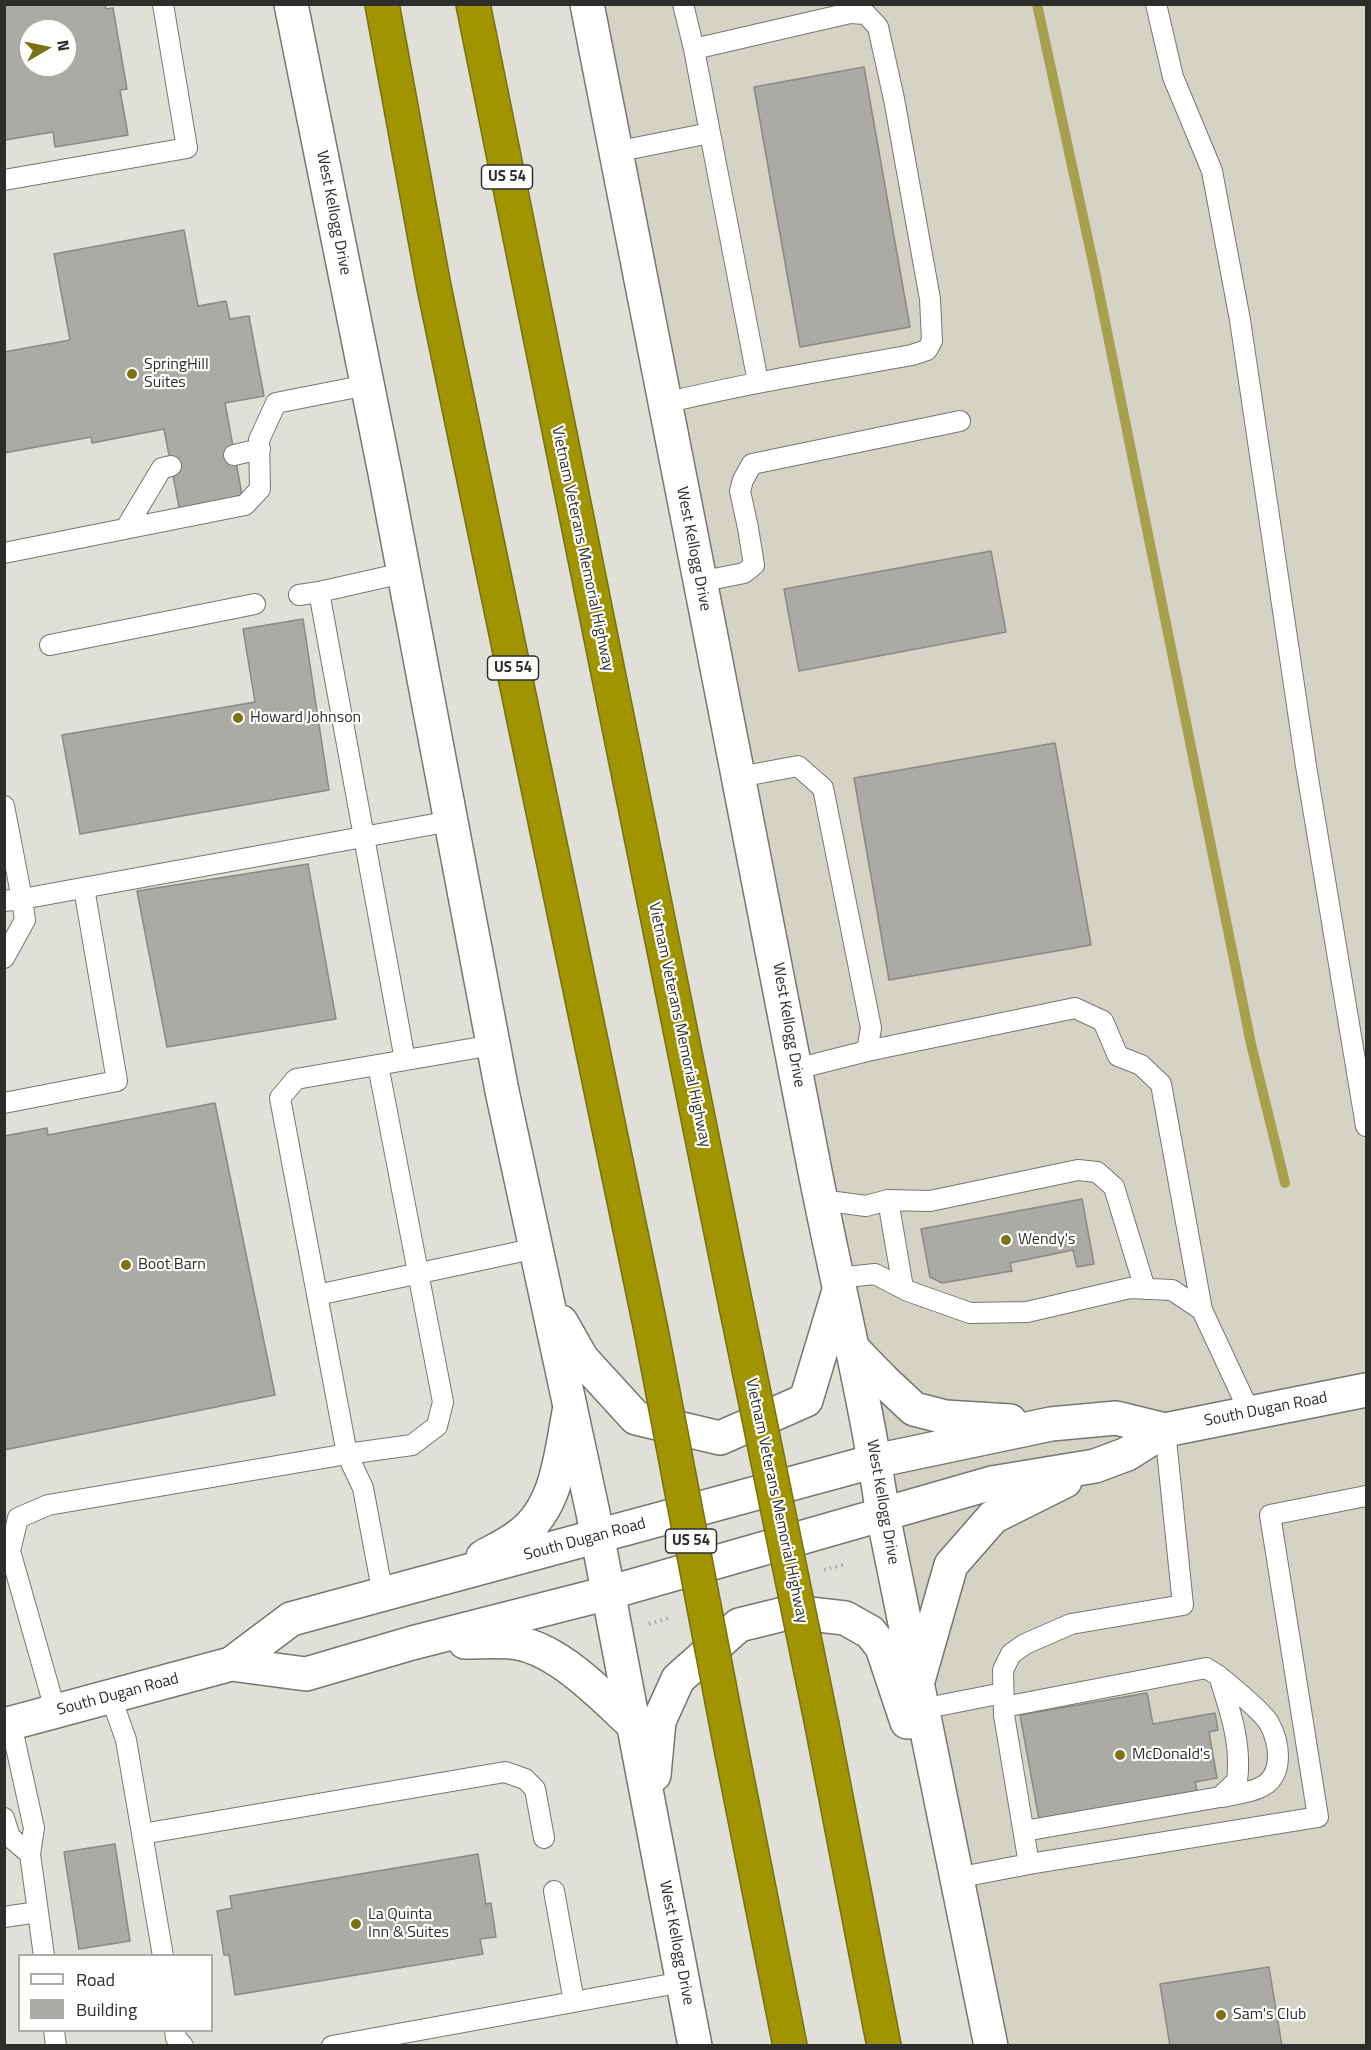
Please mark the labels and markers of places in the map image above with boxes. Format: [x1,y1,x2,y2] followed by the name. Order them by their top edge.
[144,355,209,393] place label: SpringHill Suites
[125,367,139,381] marker: SpringHill Suites
[250,708,361,728] place label: Howard Johnson
[231,711,245,725] marker: Howard Johnson
[1018,1230,1075,1250] place label: Wendy's
[999,1233,1013,1247] marker: Wendy's
[138,1255,206,1275] place label: Boot Barn
[119,1258,133,1272] marker: Boot Barn
[1132,1745,1211,1765] place label: McDonald's
[1113,1748,1127,1762] marker: McDonald's
[368,1905,449,1943] place label: La Quinta Inn & Suites
[349,1917,363,1931] marker: La Quinta Inn & Suites
[1233,2005,1306,2025] place label: Sam's Club
[1214,2008,1228,2022] marker: Sam's Club

